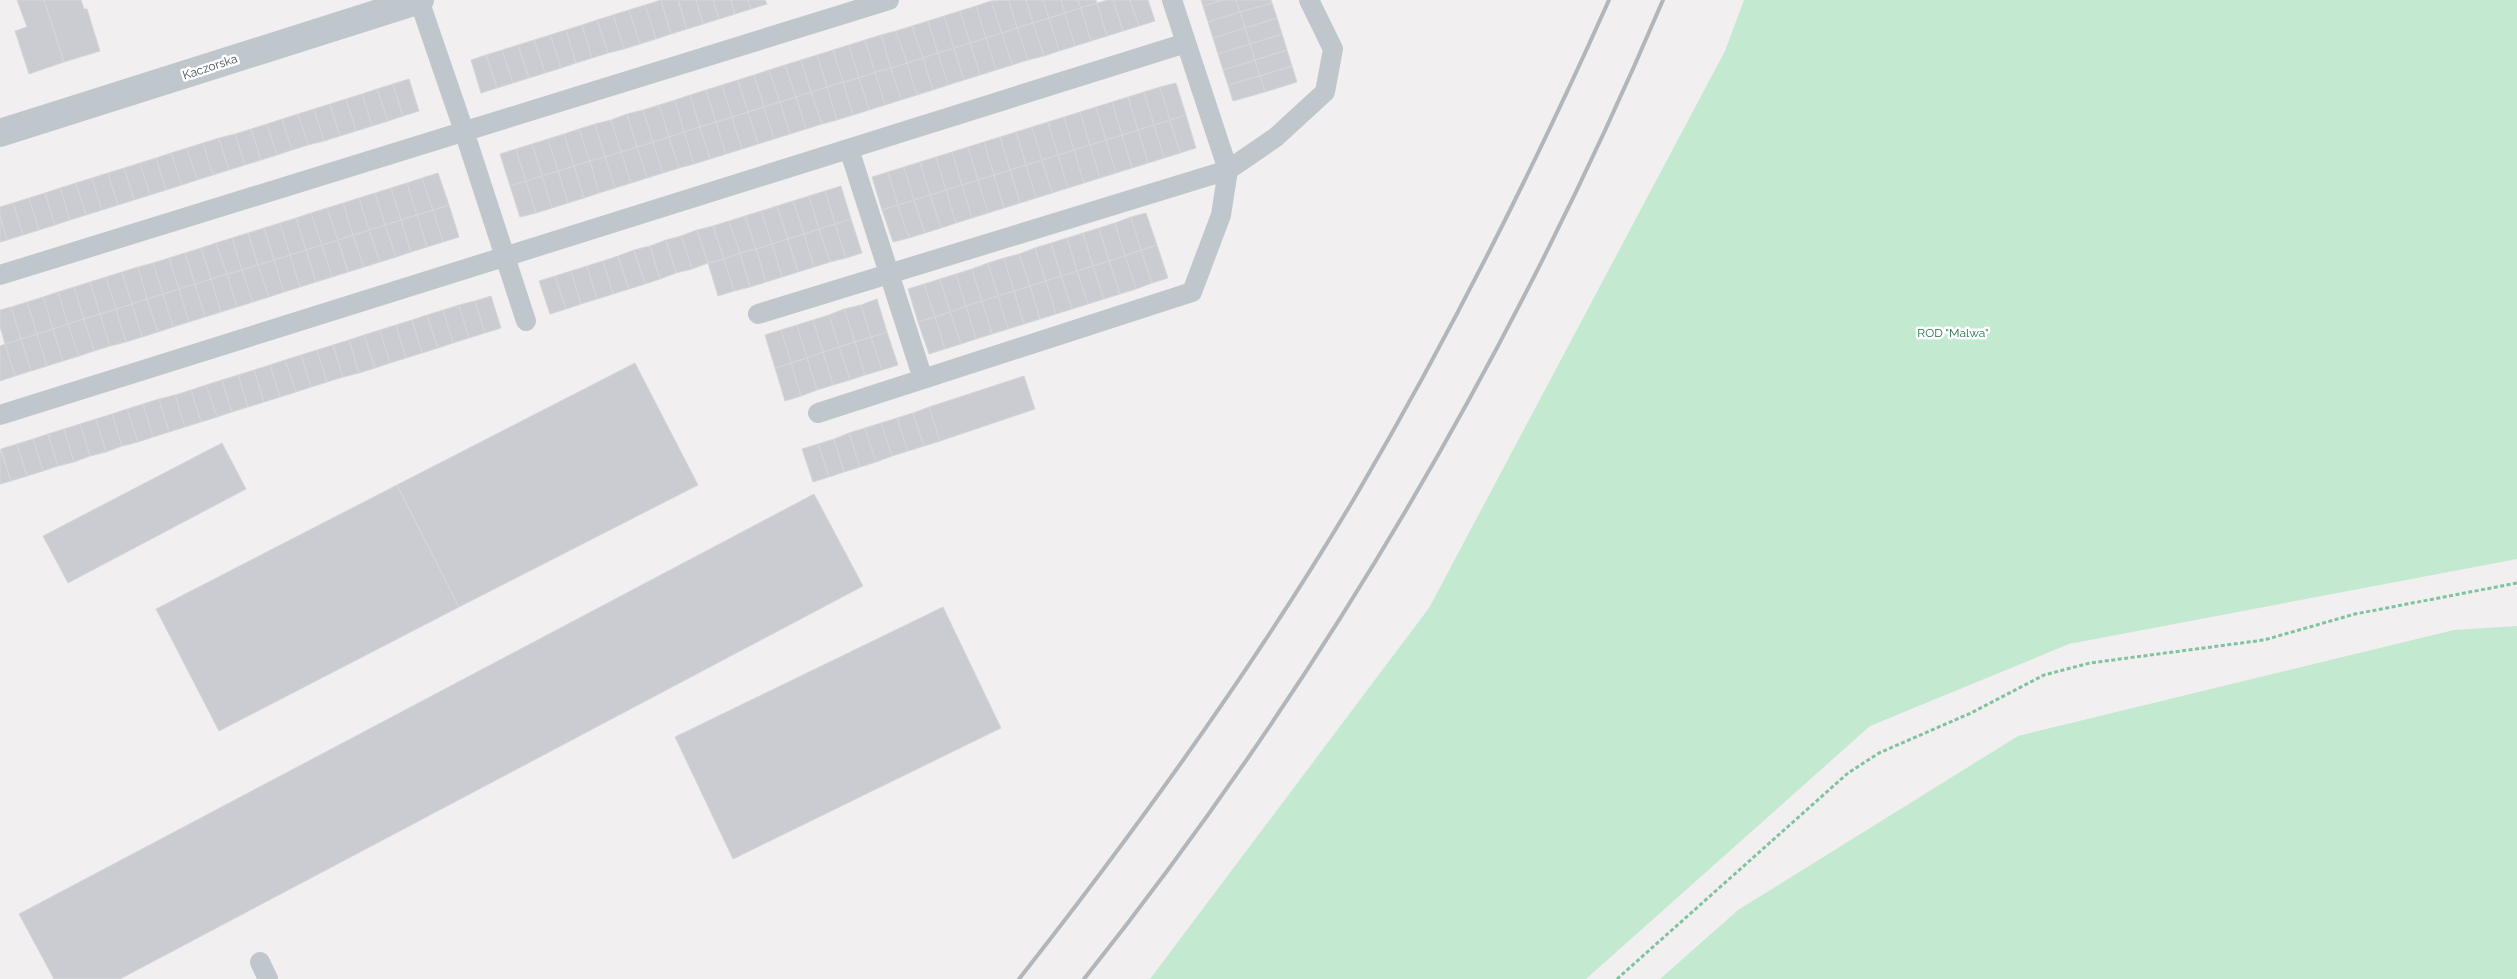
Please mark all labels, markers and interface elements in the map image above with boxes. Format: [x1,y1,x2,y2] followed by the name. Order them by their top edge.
[181,52,239,82] street label: Kaczorska
[1917,326,1989,340] park label: ROD "Malwa"

